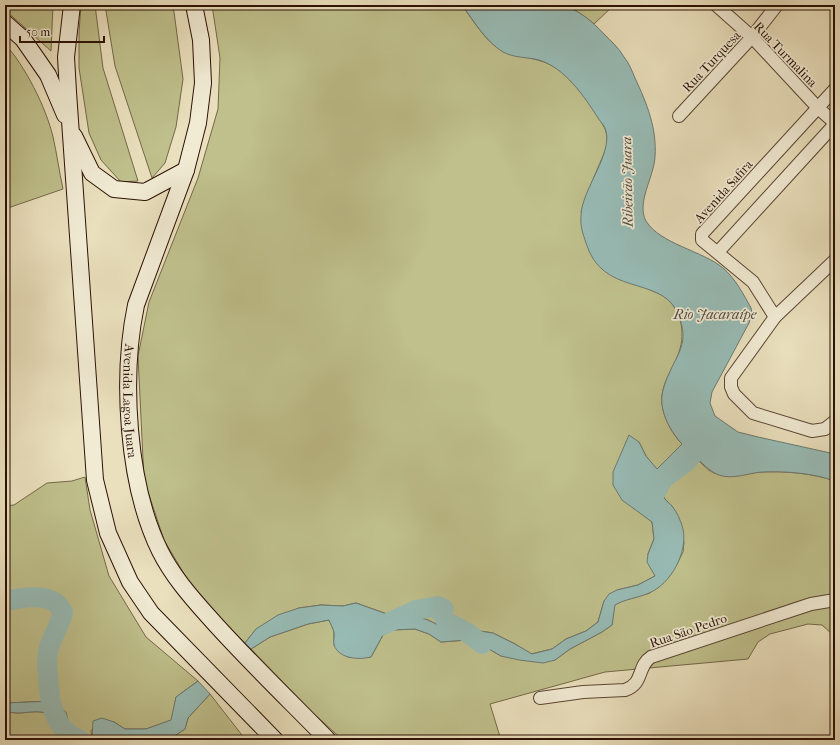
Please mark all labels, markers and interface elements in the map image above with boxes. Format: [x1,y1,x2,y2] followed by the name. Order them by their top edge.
[20,18,104,44] scale bar
[751,19,821,91] street label: Rua Turmalina
[26,25,50,39] text: 50 m
[679,27,744,95] street label: Rua Turquesa
[618,137,637,228] water label: Ribeirão Juara
[691,156,756,227] street label: Avenida Safira
[673,306,757,323] water label: Rio Jacaraípe
[120,342,140,460] street label: Avenida Lagoa Juara
[648,610,729,651] street label: Rua São Pedro

